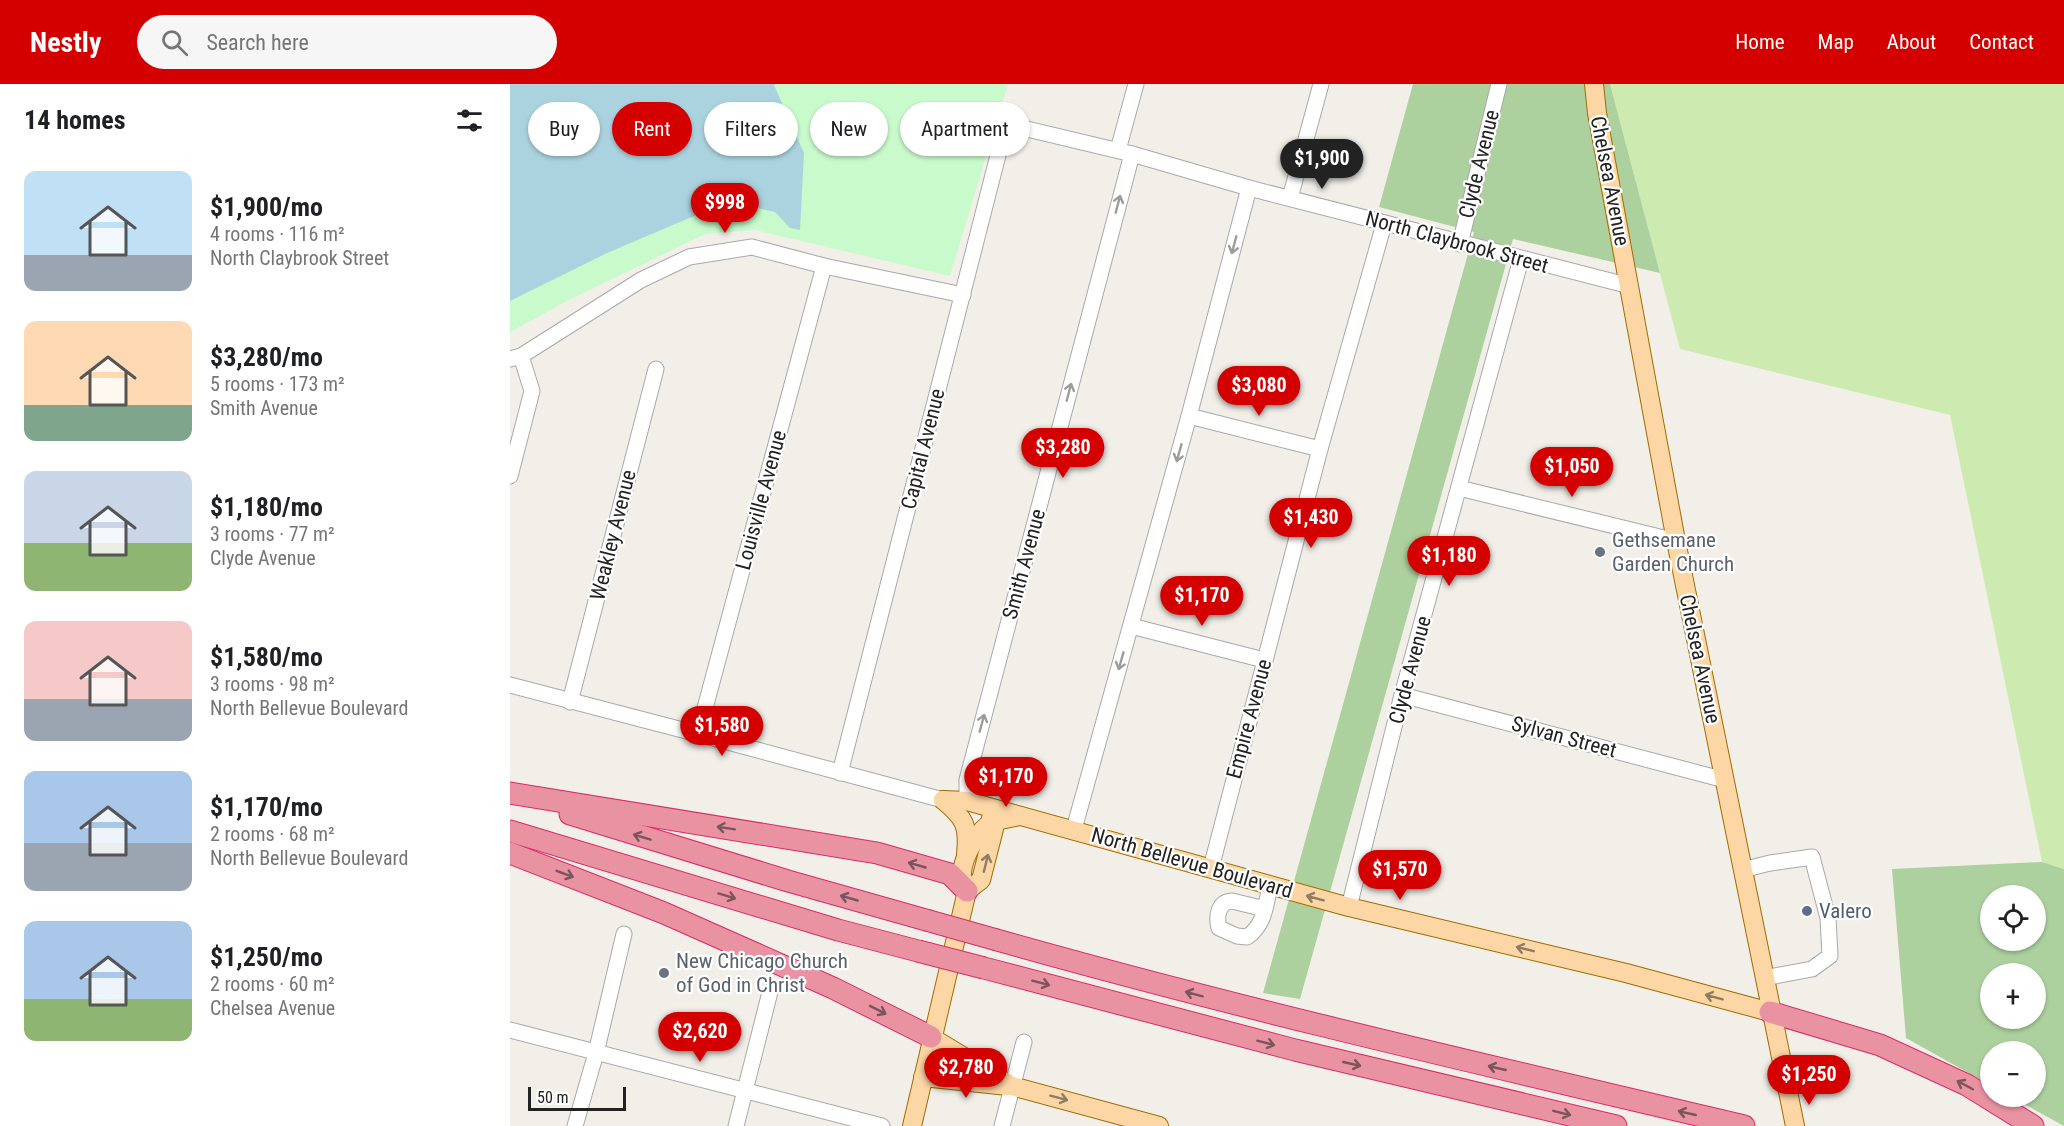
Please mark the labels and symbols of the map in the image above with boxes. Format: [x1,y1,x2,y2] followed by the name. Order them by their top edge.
[1454,107,1504,221] street label: Clyde Avenue
[1586,114,1634,248] street label: Chelsea Avenue
[1273,139,1371,190] pin: $1,900
[689,183,761,234] pin: $998
[1113,195,1125,214] one-way arrow
[1363,206,1551,278] street label: North Claybrook Street
[1228,235,1240,254] one-way arrow
[1210,366,1308,417] pin: $3,080
[1063,383,1075,402] one-way arrow
[896,386,950,512] street label: Capital Avenue
[731,427,791,572] street label: Louisville Avenue
[1014,428,1112,479] pin: $3,280
[1173,443,1184,462] one-way arrow
[1523,447,1621,498] pin: $1,050
[585,467,641,603] street label: Weakley Avenue
[1262,498,1360,549] pin: $1,430
[998,506,1050,622] street label: Smith Avenue
[1612,528,1734,576] place label: Gethsemane Garden Church
[1400,536,1498,587] pin: $1,180
[1593,545,1607,559] marker: Gethsemane Garden Church
[1153,576,1251,627] pin: $1,170
[1675,592,1725,726] street label: Chelsea Avenue
[1384,613,1436,727] street label: Clyde Avenue
[1115,651,1126,670] one-way arrow
[1222,656,1277,781] street label: Empire Avenue
[673,706,771,757] pin: $1,580
[1509,711,1619,763] street label: Sylvan Street
[976,714,988,733] one-way arrow
[957,757,1055,808] pin: $1,170
[717,822,736,833] one-way arrow
[1089,823,1295,903] street label: North Bellevue Boulevard
[633,831,652,842] one-way arrow
[1351,850,1449,901] pin: $1,570
[980,854,992,873] one-way arrow
[908,859,927,870] one-way arrow
[555,869,573,880] one-way arrow
[717,891,736,902] one-way arrow
[840,892,859,904] one-way arrow
[1306,892,1325,903] one-way arrow
[1819,899,1872,923] place label: Valero
[1800,904,1814,918] marker: Valero
[1516,942,1535,954] one-way arrow
[676,949,848,997] place label: New Chicago Church of God in Christ
[657,966,671,980] marker: New Chicago Church of God in Christ
[1031,978,1050,989] one-way arrow
[1185,987,1204,999] one-way arrow
[1705,991,1724,1002] one-way arrow
[869,1005,887,1017] one-way arrow
[651,1012,749,1063] pin: $2,620
[1256,1038,1275,1049] one-way arrow
[917,1048,1015,1099] pin: $2,780
[1760,1055,1858,1106] pin: $1,250
[1342,1058,1361,1070] one-way arrow
[1488,1062,1507,1073] one-way arrow
[1957,1078,1975,1090] one-way arrow
[528,1084,626,1112] scale bar
[1049,1093,1068,1105] one-way arrow
[1678,1106,1697,1118] one-way arrow
[1552,1107,1571,1119] one-way arrow

